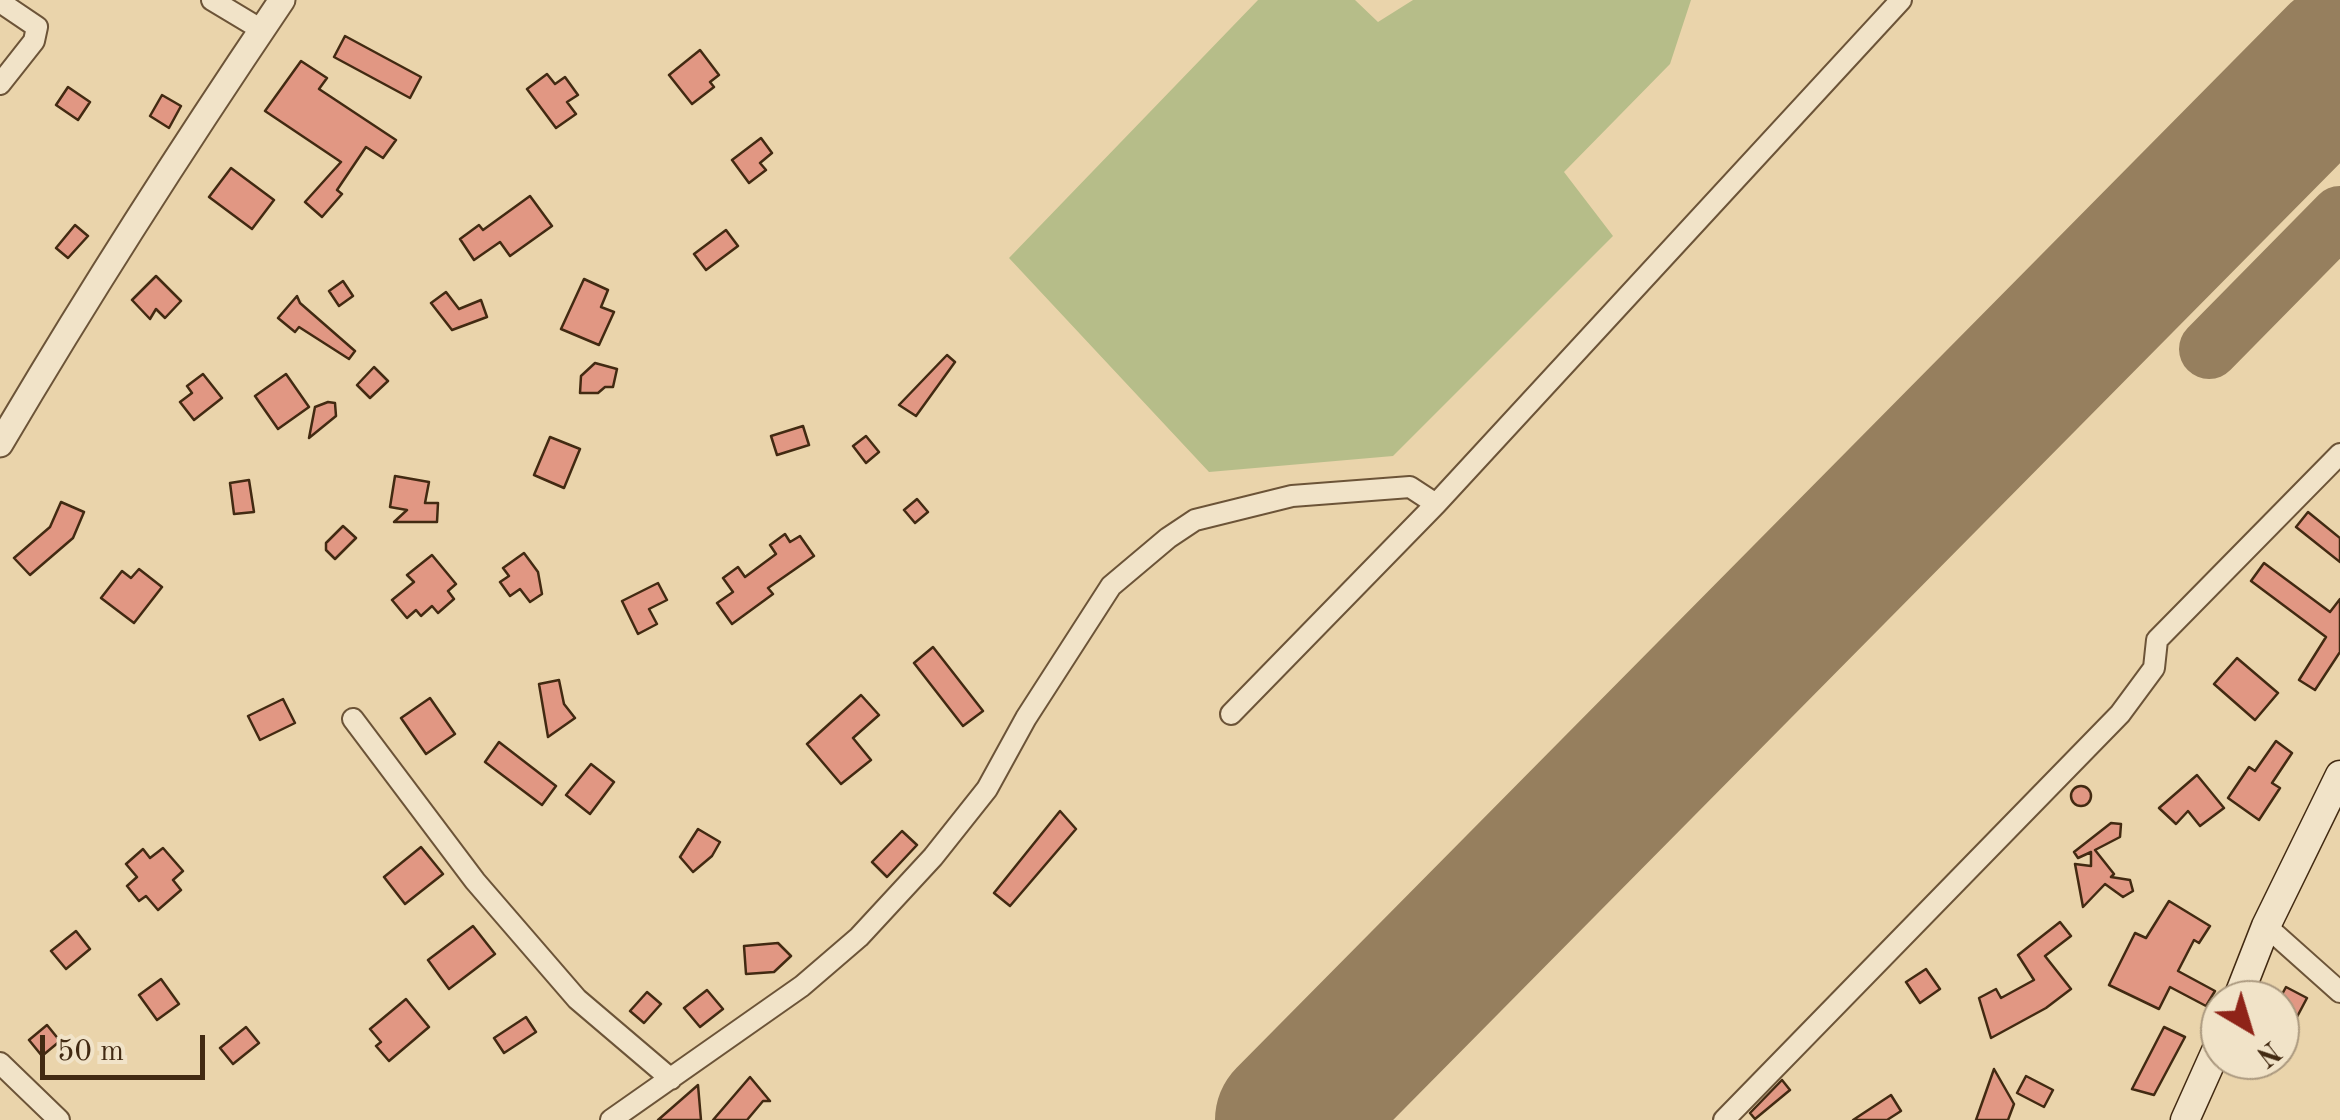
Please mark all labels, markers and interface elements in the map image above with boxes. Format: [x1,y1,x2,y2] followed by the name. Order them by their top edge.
[2200,980,2300,1080] north arrow
[45,1015,210,1077] scale bar
[2250,1034,2284,1070] text: N
[57,1037,124,1067] text: 50 m

